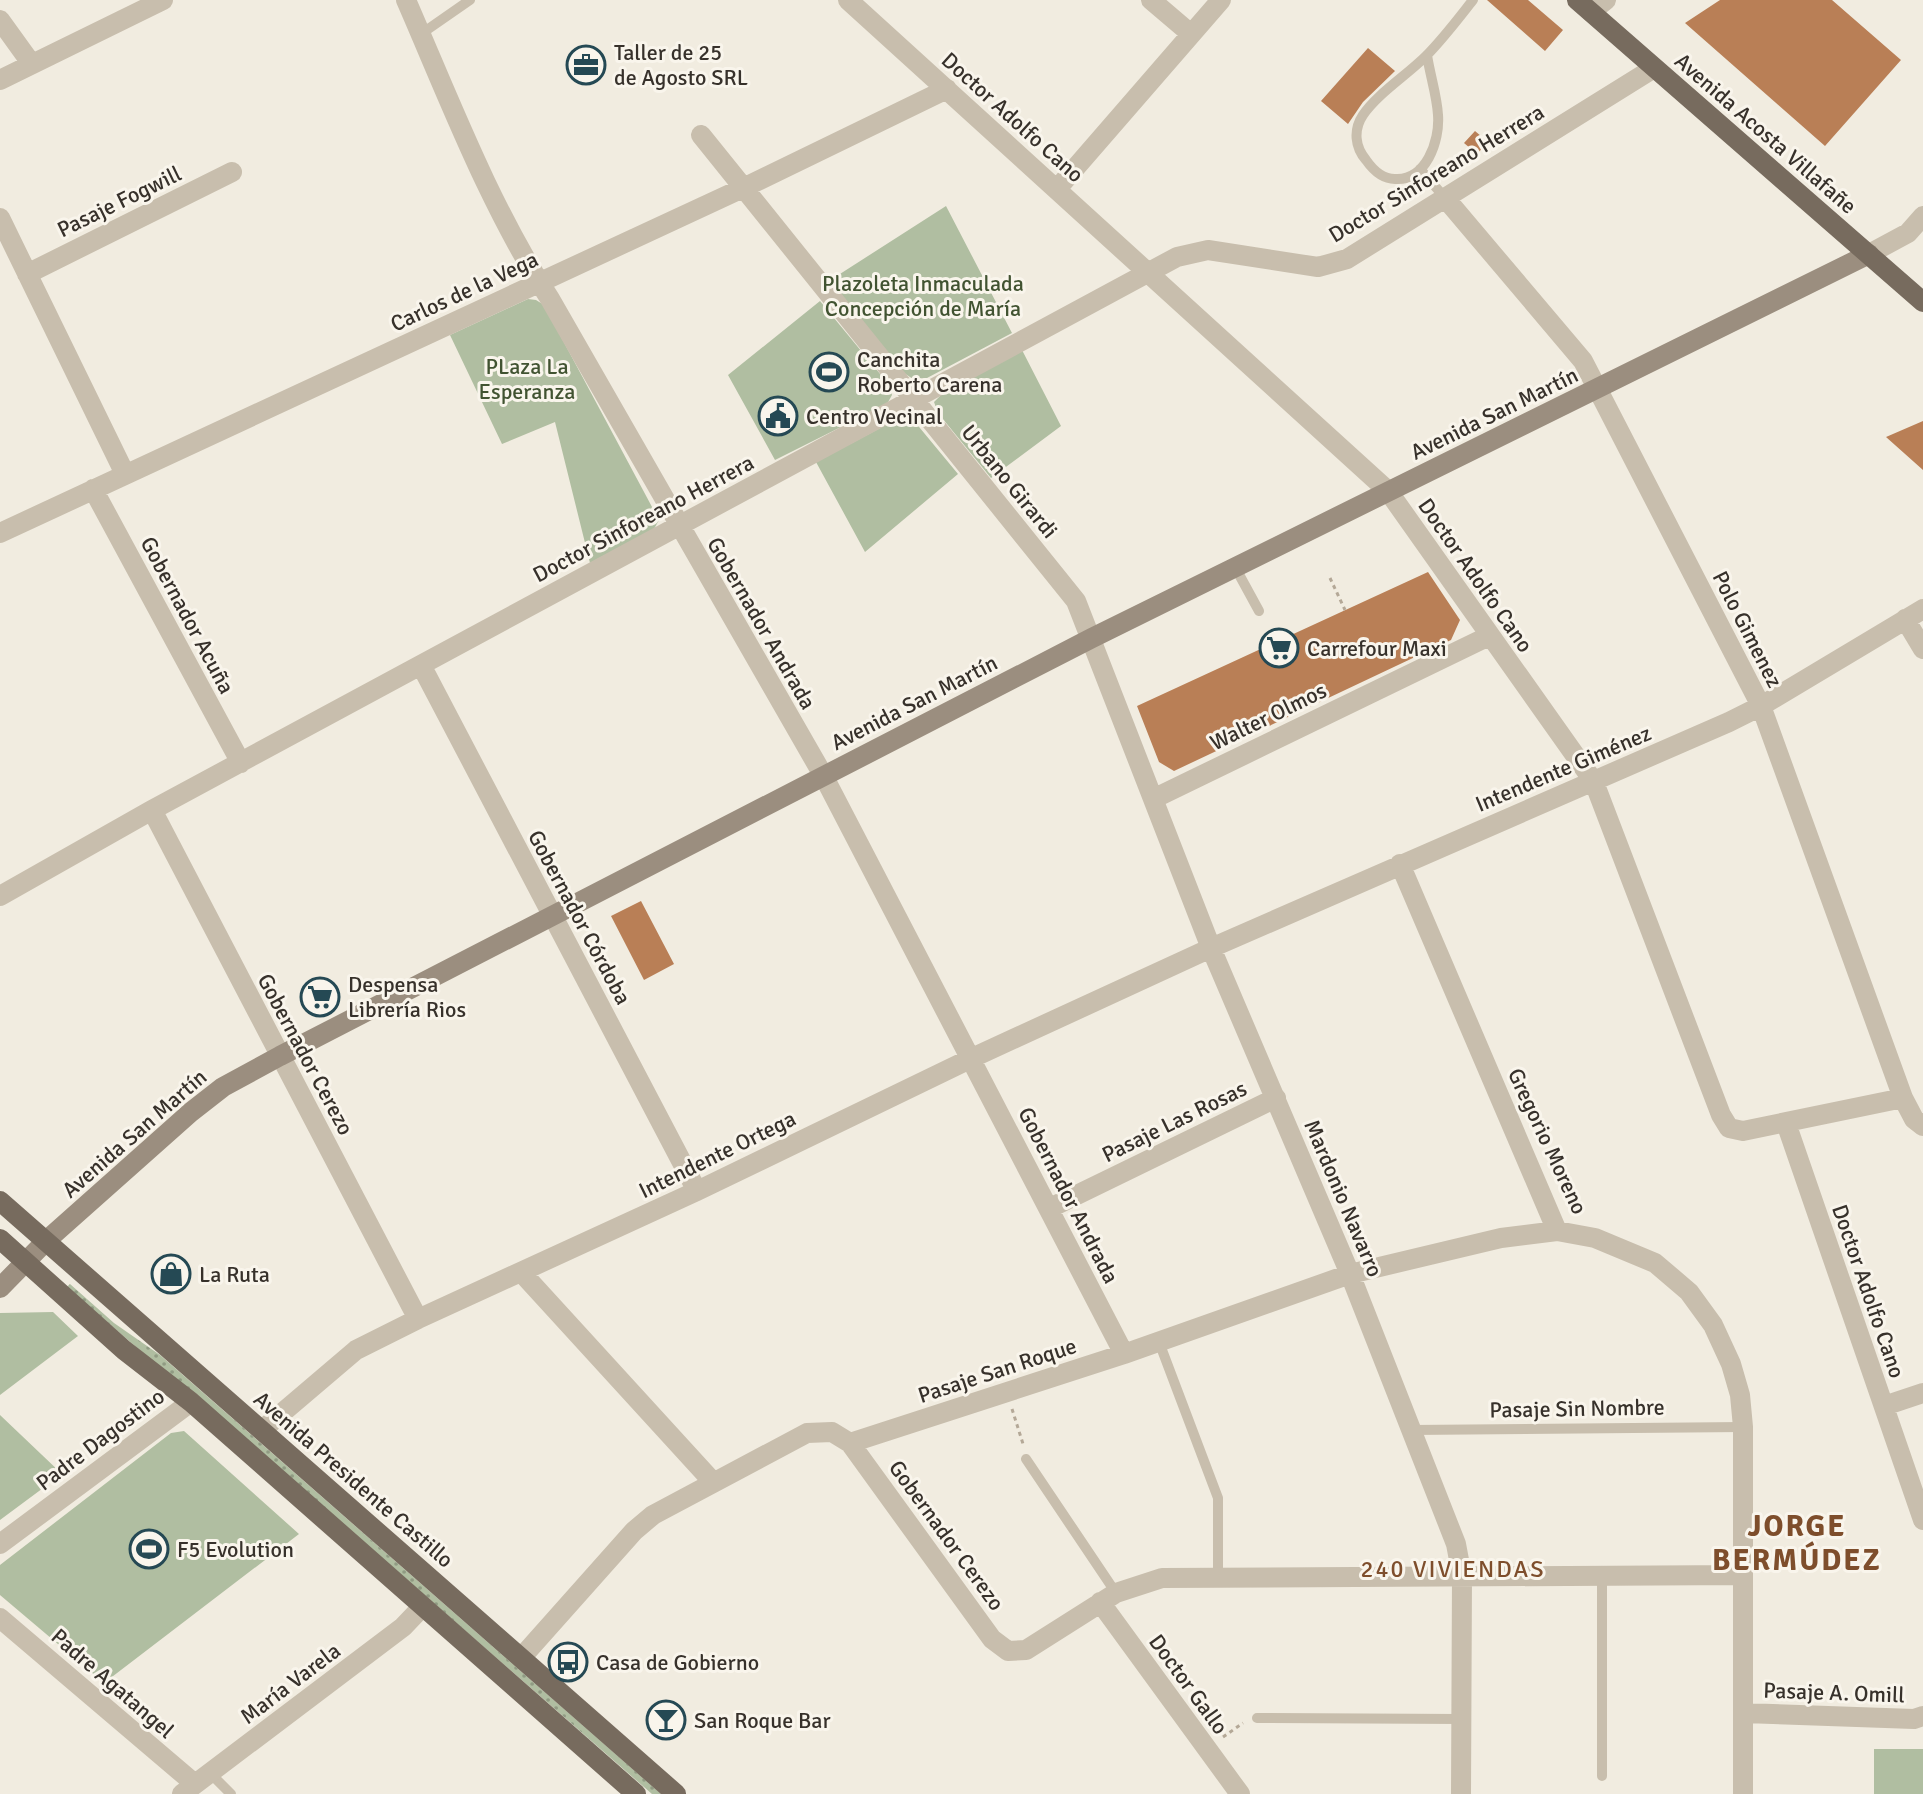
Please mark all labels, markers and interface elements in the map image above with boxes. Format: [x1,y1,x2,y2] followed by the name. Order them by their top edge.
[614,39,748,91] place label: Taller de 25 de Agosto SRL
[565,44,607,86] office icon: Taller de 25 de Agosto SRL
[936,47,1089,188] street label: Doctor Adolfo Cano
[1669,47,1862,220] street label: Avenida Acosta Villafañe
[1324,98,1549,249] street label: Doctor Sinforeano Herrera
[53,160,186,243] street label: Pasaje Fogwill
[386,245,542,337] street label: Carlos de la Vega
[822,270,1024,322] park label: Plazoleta Inmaculada Concepción de María
[857,346,1002,398] place label: Canchita Roberto Carena
[808,351,850,393] sports icon: Canchita Roberto Carena
[479,353,575,405] park label: PLaza La Esperanza
[1406,361,1582,466] street label: Avenida San Martín
[757,395,799,437] public building icon: Centro Vecinal
[806,403,943,430] place label: Centro Vecinal
[956,419,1064,544] street label: Urbano Girardi
[528,449,758,588] street label: Doctor Sinforeano Herrera
[1412,493,1539,658] street label: Doctor Adolfo Cano
[135,532,240,698] street label: Gobernador Acuña
[701,532,822,714] street label: Gobernador Andrada
[1707,566,1789,692] street label: Polo Gimenez
[1258,627,1300,669] supermarket icon: Carrefour Maxi
[1307,635,1447,662] place label: Carrefour Maxi
[827,649,1002,756] street label: Avenida San Martín
[1206,677,1331,756] street label: Walter Olmos
[1471,719,1655,818] street label: Intendente Giménez
[522,825,637,1009] street label: Gobernador Córdoba
[252,969,360,1140] street label: Gobernador Cerezo
[348,971,466,1023] place label: Despensa Librería Rios
[299,976,341,1018] supermarket icon: Despensa Librería Rios
[56,1063,212,1204] street label: Avenida San Martín
[1502,1064,1593,1218] street label: Gregorio Moreno
[1097,1075,1251,1168] street label: Pasaje Las Rosas
[1012,1103,1125,1288] street label: Gobernador Andrada
[634,1105,800,1204] street label: Intendente Ortega
[1298,1115,1389,1281] street label: Mardonio Navarro
[1826,1201,1911,1382] street label: Doctor Adolfo Cano
[150,1253,192,1295] shop icon: La Ruta
[199,1261,270,1288] place label: La Ruta
[914,1332,1080,1409] street label: Pasaje San Roque
[31,1382,170,1496] street label: Padre Dagostino
[248,1385,459,1573] street label: Avenida Presidente Castillo
[1489,1393,1665,1424] street label: Pasaje Sin Nombre
[883,1455,1010,1616] street label: Gobernador Cerezo
[1712,1508,1882,1579] district label: JORGE BERMÚDEZ
[128,1528,170,1570] sports icon: F5 Evolution
[177,1536,294,1563] place label: F5 Evolution
[1361,1554,1545,1584] district label: 240 VIVIENDAS
[46,1623,180,1744] street label: Padre Agatangel
[1143,1629,1234,1740] street label: Doctor Gallo
[235,1637,346,1730] street label: María Varela
[547,1641,589,1683] bus stop icon: Casa de Gobierno
[596,1649,759,1676] place label: Casa de Gobierno
[1763,1677,1905,1708] street label: Pasaje A. Omill
[645,1699,687,1741] bar icon: San Roque Bar
[694,1707,831,1734] place label: San Roque Bar

